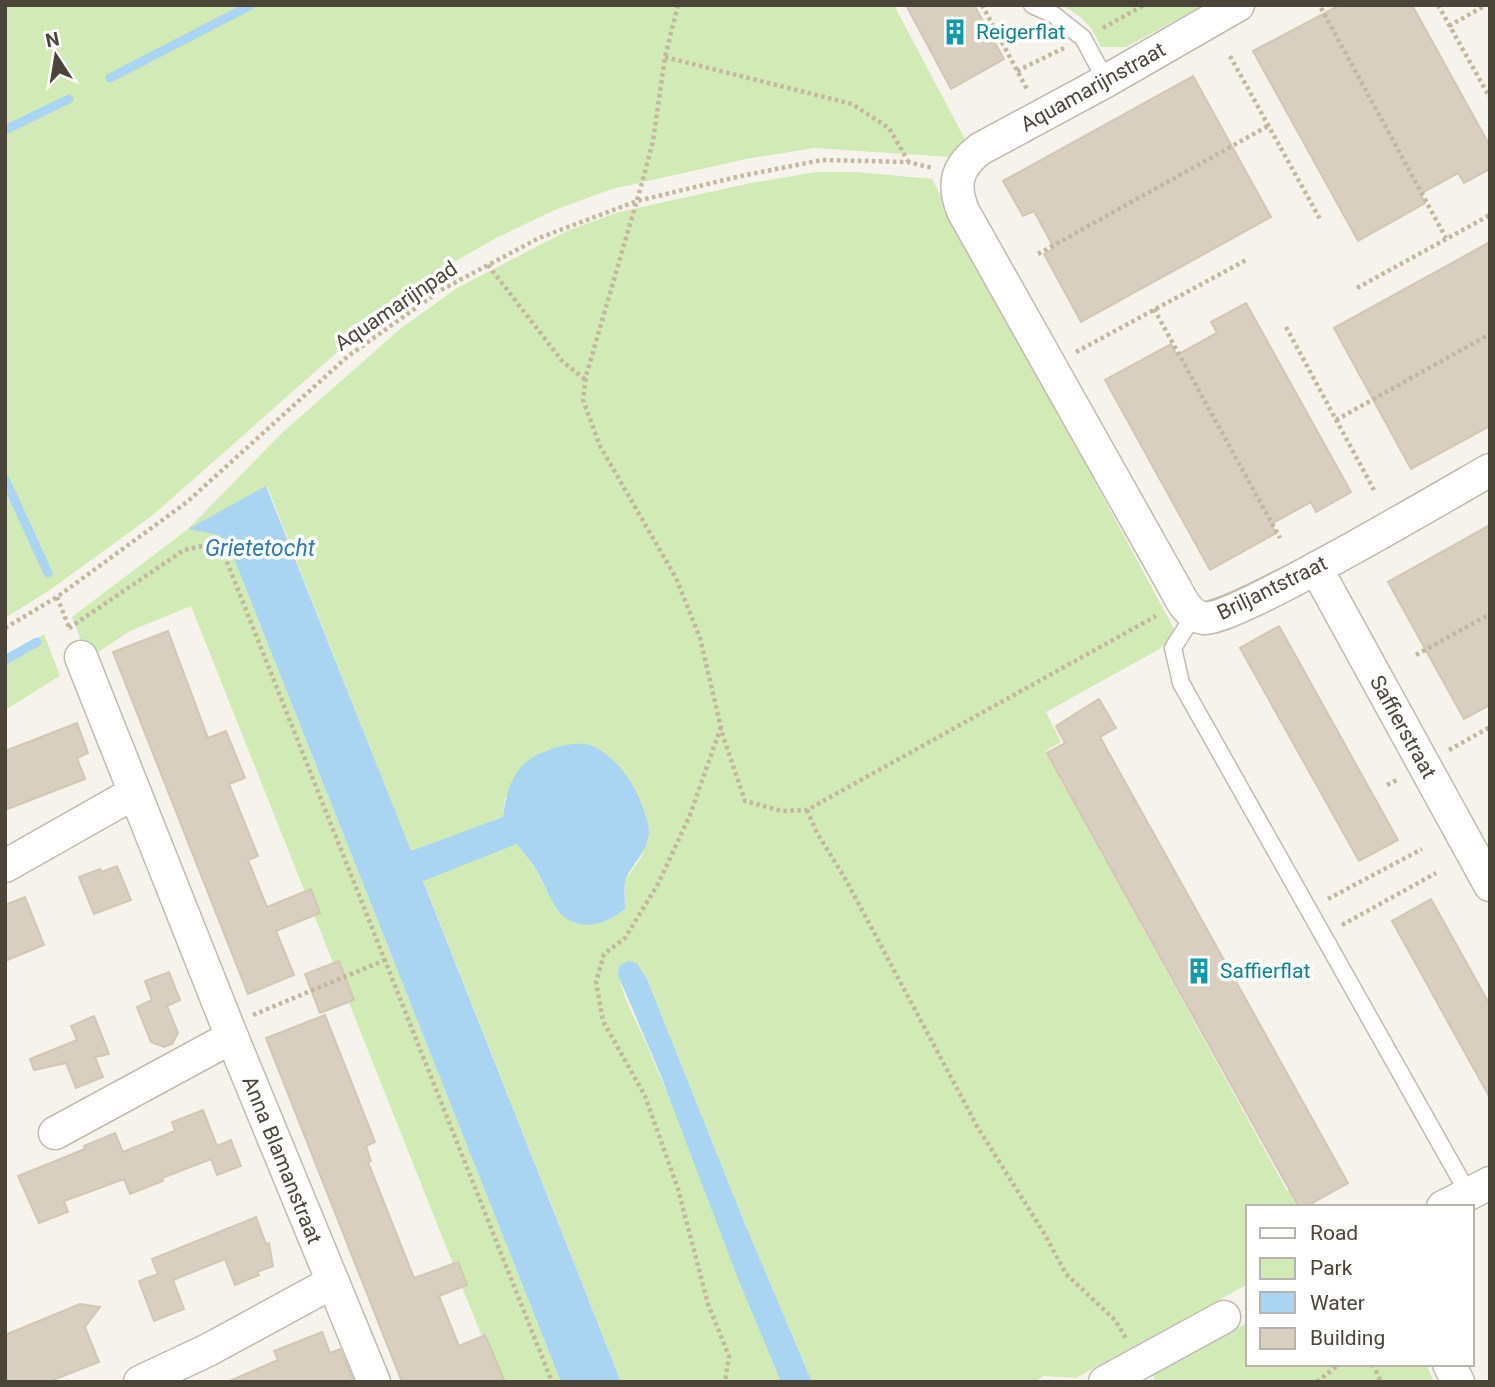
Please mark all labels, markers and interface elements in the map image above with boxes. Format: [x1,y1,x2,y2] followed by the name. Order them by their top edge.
[940,17,970,47] building icon: Reigerflat
[976,20,1066,44] place label: Reigerflat
[21,21,91,91] north arrow
[44,27,62,53] text: N
[1017,37,1170,137] street label: Aquamarijnstraat
[330,256,462,356] street label: Aquamarijnpad
[205,535,316,562] water label: Grietetocht
[1213,551,1331,625] street label: Briljantstraat
[1365,671,1441,783] street label: Saffierstraat
[1184,956,1214,986] building icon: Saffierflat
[1220,959,1310,983] place label: Saffierflat
[237,1073,327,1247] street label: Anna Blamanstraat
[1246,1205,1474,1366] legend
[1310,1221,1358,1245] text: Road
[1310,1256,1353,1280] text: Park
[1310,1291,1365,1315] text: Water
[1310,1326,1385,1350] text: Building

